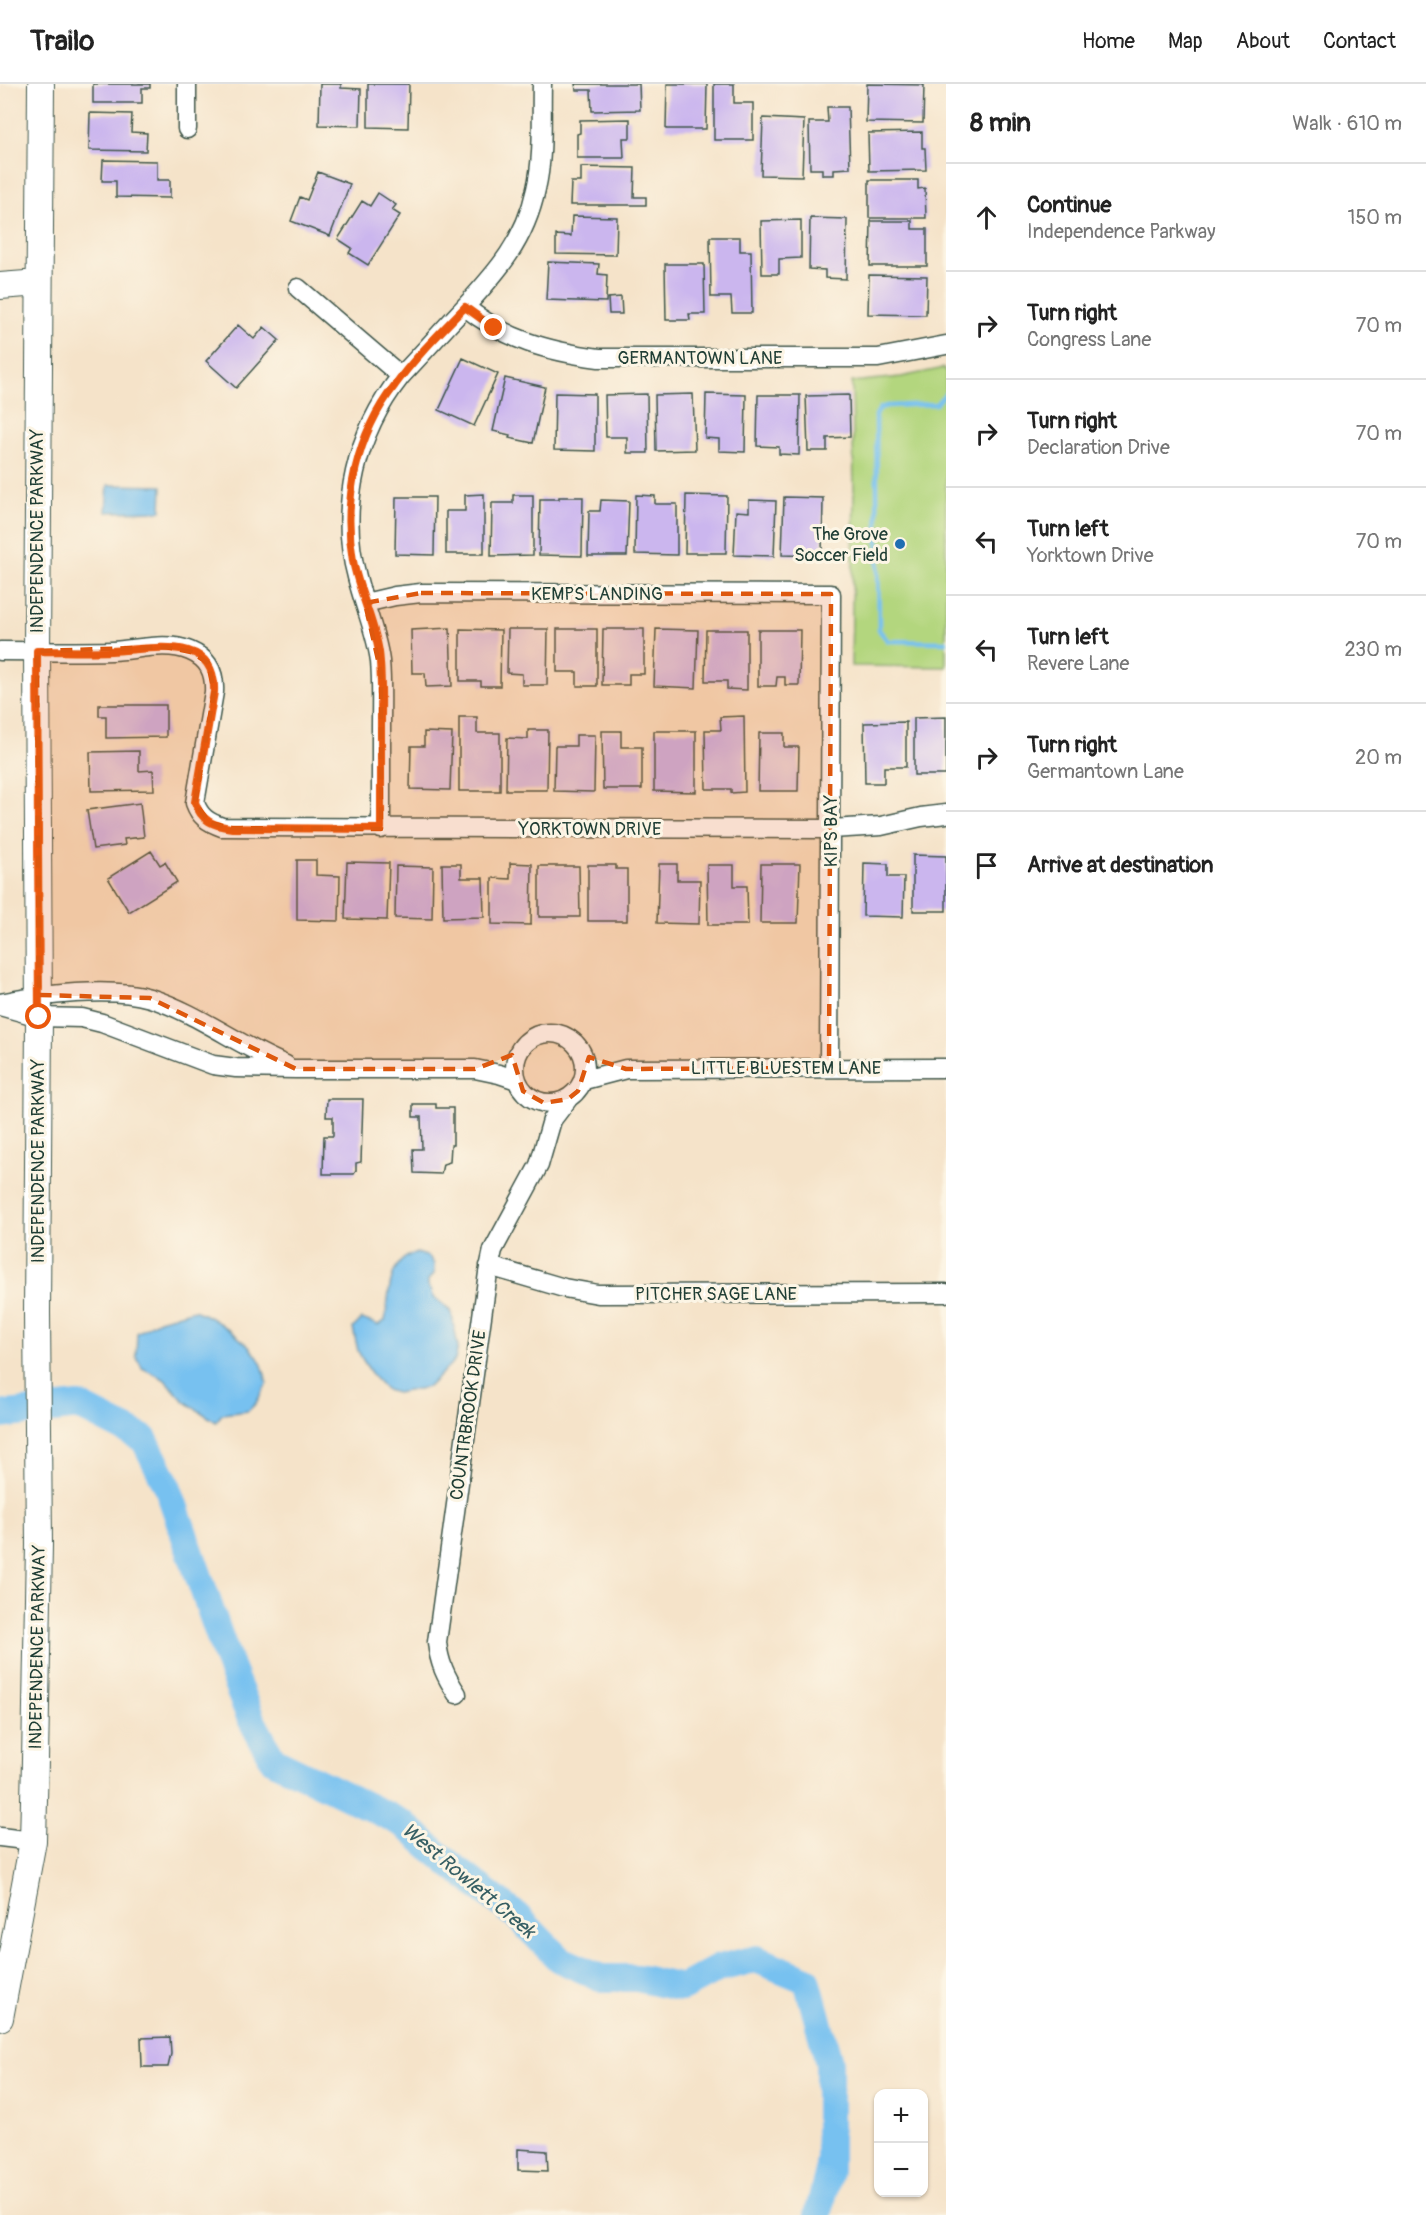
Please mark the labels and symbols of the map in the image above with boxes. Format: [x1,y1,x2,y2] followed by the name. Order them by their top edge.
[480,314,506,340] route end
[618,347,782,370] street label: GERMANTOWN LANE
[26,428,49,633] street label: INDEPENDENCE PARKWAY
[794,523,888,567] place label: The Grove Soccer Field
[893,537,907,551] marker: The Grove Soccer Field
[531,583,663,606] street label: KEMPS LANDING
[820,794,843,867] street label: KIPS BAY
[518,818,661,841] street label: YORKTOWN DRIVE
[25,1003,51,1029] route start
[691,1057,881,1080] street label: LITTLE BLUESTEM LANE
[27,1058,50,1263] street label: INDEPENDENCE PARKWAY
[635,1283,797,1306] street label: PITCHER SAGE LANE
[445,1329,492,1502] street label: COUNTRBROOK DRIVE
[24,1544,51,1749] street label: INDEPENDENCE PARKWAY
[397,1817,542,1944] water label: West Rowlett Creek

